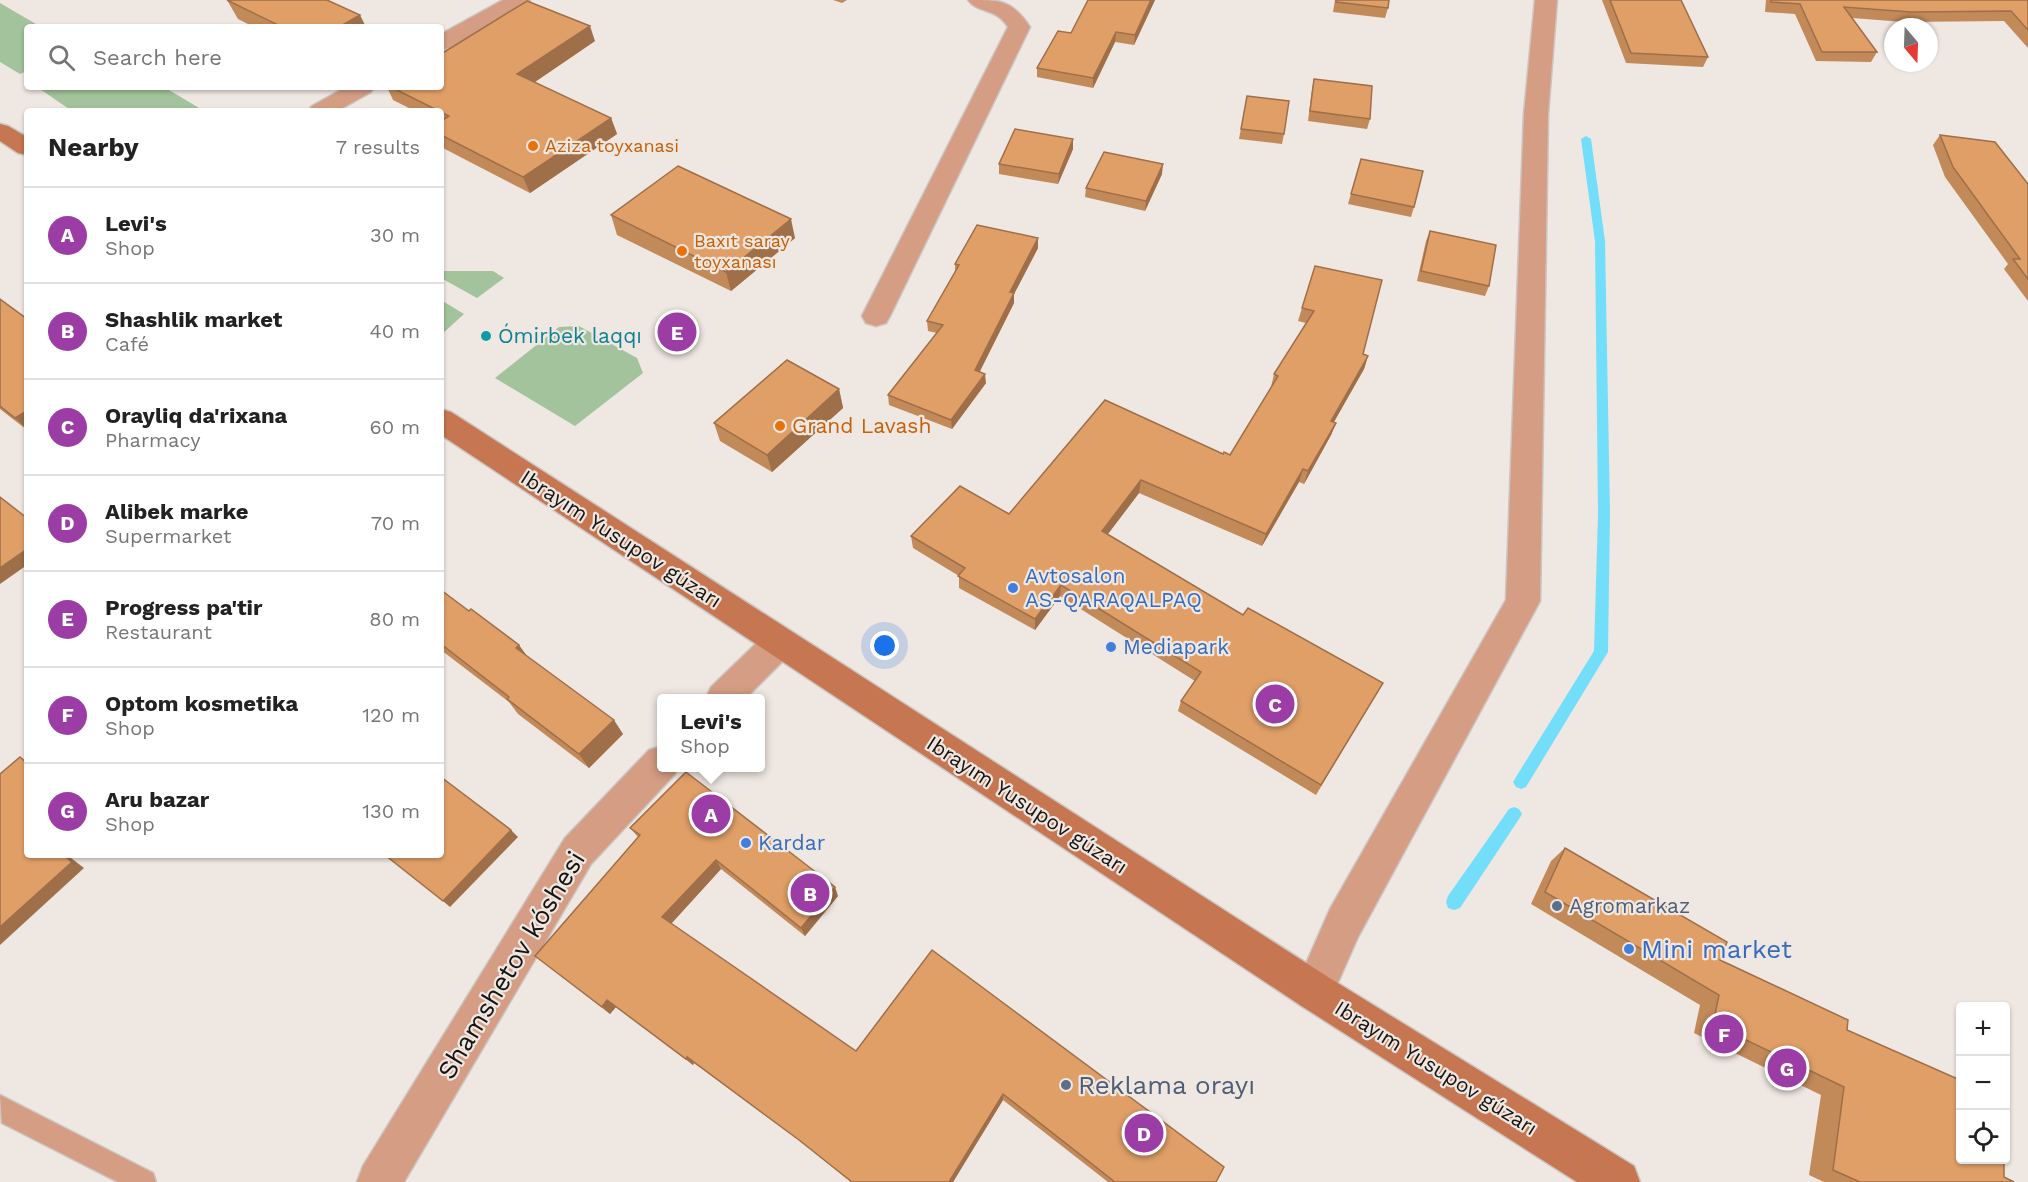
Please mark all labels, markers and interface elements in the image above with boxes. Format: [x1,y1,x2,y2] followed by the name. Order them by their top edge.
[1884,18,1938,72] north arrow
[24,24,444,90] search box
[45,41,78,74] icon: search
[93,45,222,70] text: Search here
[48,132,139,162] text: Nearby
[336,135,420,159] text: 7 results
[545,135,679,156] place label: Aziza toyxanasi
[526,139,540,153] marker: Aziza toyxanasi
[105,211,167,236] text: Levi's
[61,223,74,247] text: A
[370,223,420,247] text: 30 m
[694,230,790,272] place label: Baxıt saray toyxanası
[105,236,155,260] text: Shop
[675,244,689,258] marker: Baxıt saray toyxanası
[105,307,282,332] text: Shashlik market
[658,310,696,354] pin: E
[61,319,74,343] text: B
[369,319,420,343] text: 40 m
[498,323,642,348] place label: Ómirbek laqqı
[479,329,493,343] marker: Ómirbek laqqı
[105,332,149,356] text: Café
[105,403,287,428] text: Orayliq da'rixana
[792,413,931,438] place label: Grand Lavash
[61,415,74,439] text: C
[370,415,420,439] text: 60 m
[773,419,787,433] marker: Grand Lavash
[105,428,201,452] text: Pharmacy
[516,464,726,613] street label: Ibrayım Yusupov gúzarı
[105,499,248,524] text: Alibek marke
[60,511,75,535] text: D
[371,511,420,535] text: 70 m
[105,524,231,548] text: Supermarket
[1025,563,1202,612] place label: Avtosalon AS-QARAQALPAQ
[1006,581,1020,595] marker: Avtosalon AS-QARAQALPAQ
[105,595,262,620] text: Progress pa'tir
[61,607,74,631] text: E
[369,607,420,631] text: 80 m
[105,620,212,644] text: Restaurant
[870,631,899,660] your location
[1123,634,1229,659] place label: Mediapark
[1104,640,1118,654] marker: Mediapark
[1256,682,1294,726] pin: C
[105,691,298,716] text: Optom kosmetika
[657,694,765,772] popup
[61,703,74,727] text: F
[362,703,420,727] text: 120 m
[680,709,742,734] text: Levi's
[105,716,155,740] text: Shop
[922,730,1132,879] street label: Ibrayım Yusupov gúzarı
[680,734,730,758] text: Shop
[105,787,209,812] text: Aru bazar
[692,792,730,836] pin: A
[60,799,75,823] text: G
[362,799,420,823] text: 130 m
[105,812,155,836] text: Shop
[758,830,826,855] place label: Kardar
[739,836,753,850] marker: Kardar
[431,846,591,1084] street label: Shamshetov kóshesi
[790,870,830,916] pin: B
[1569,893,1690,918] place label: Agromarkaz
[1550,899,1564,913] marker: Agromarkaz
[1641,934,1792,964] place label: Mini market
[1622,942,1636,956] marker: Mini market
[1330,995,1542,1140] street label: Ibrayım Yusupov gúzarı
[1956,1002,2010,1164] map controls
[1956,1002,2010,1056] button: +
[1704,1012,1744,1056] pin: F
[1768,1046,1806,1090] pin: G
[1956,1056,2010,1110] button: −
[1078,1070,1255,1100] place label: Reklama orayı
[1059,1078,1073,1092] marker: Reklama orayı
[1124,1110,1164,1156] pin: D
[1956,1110,2010,1164] button: locate

